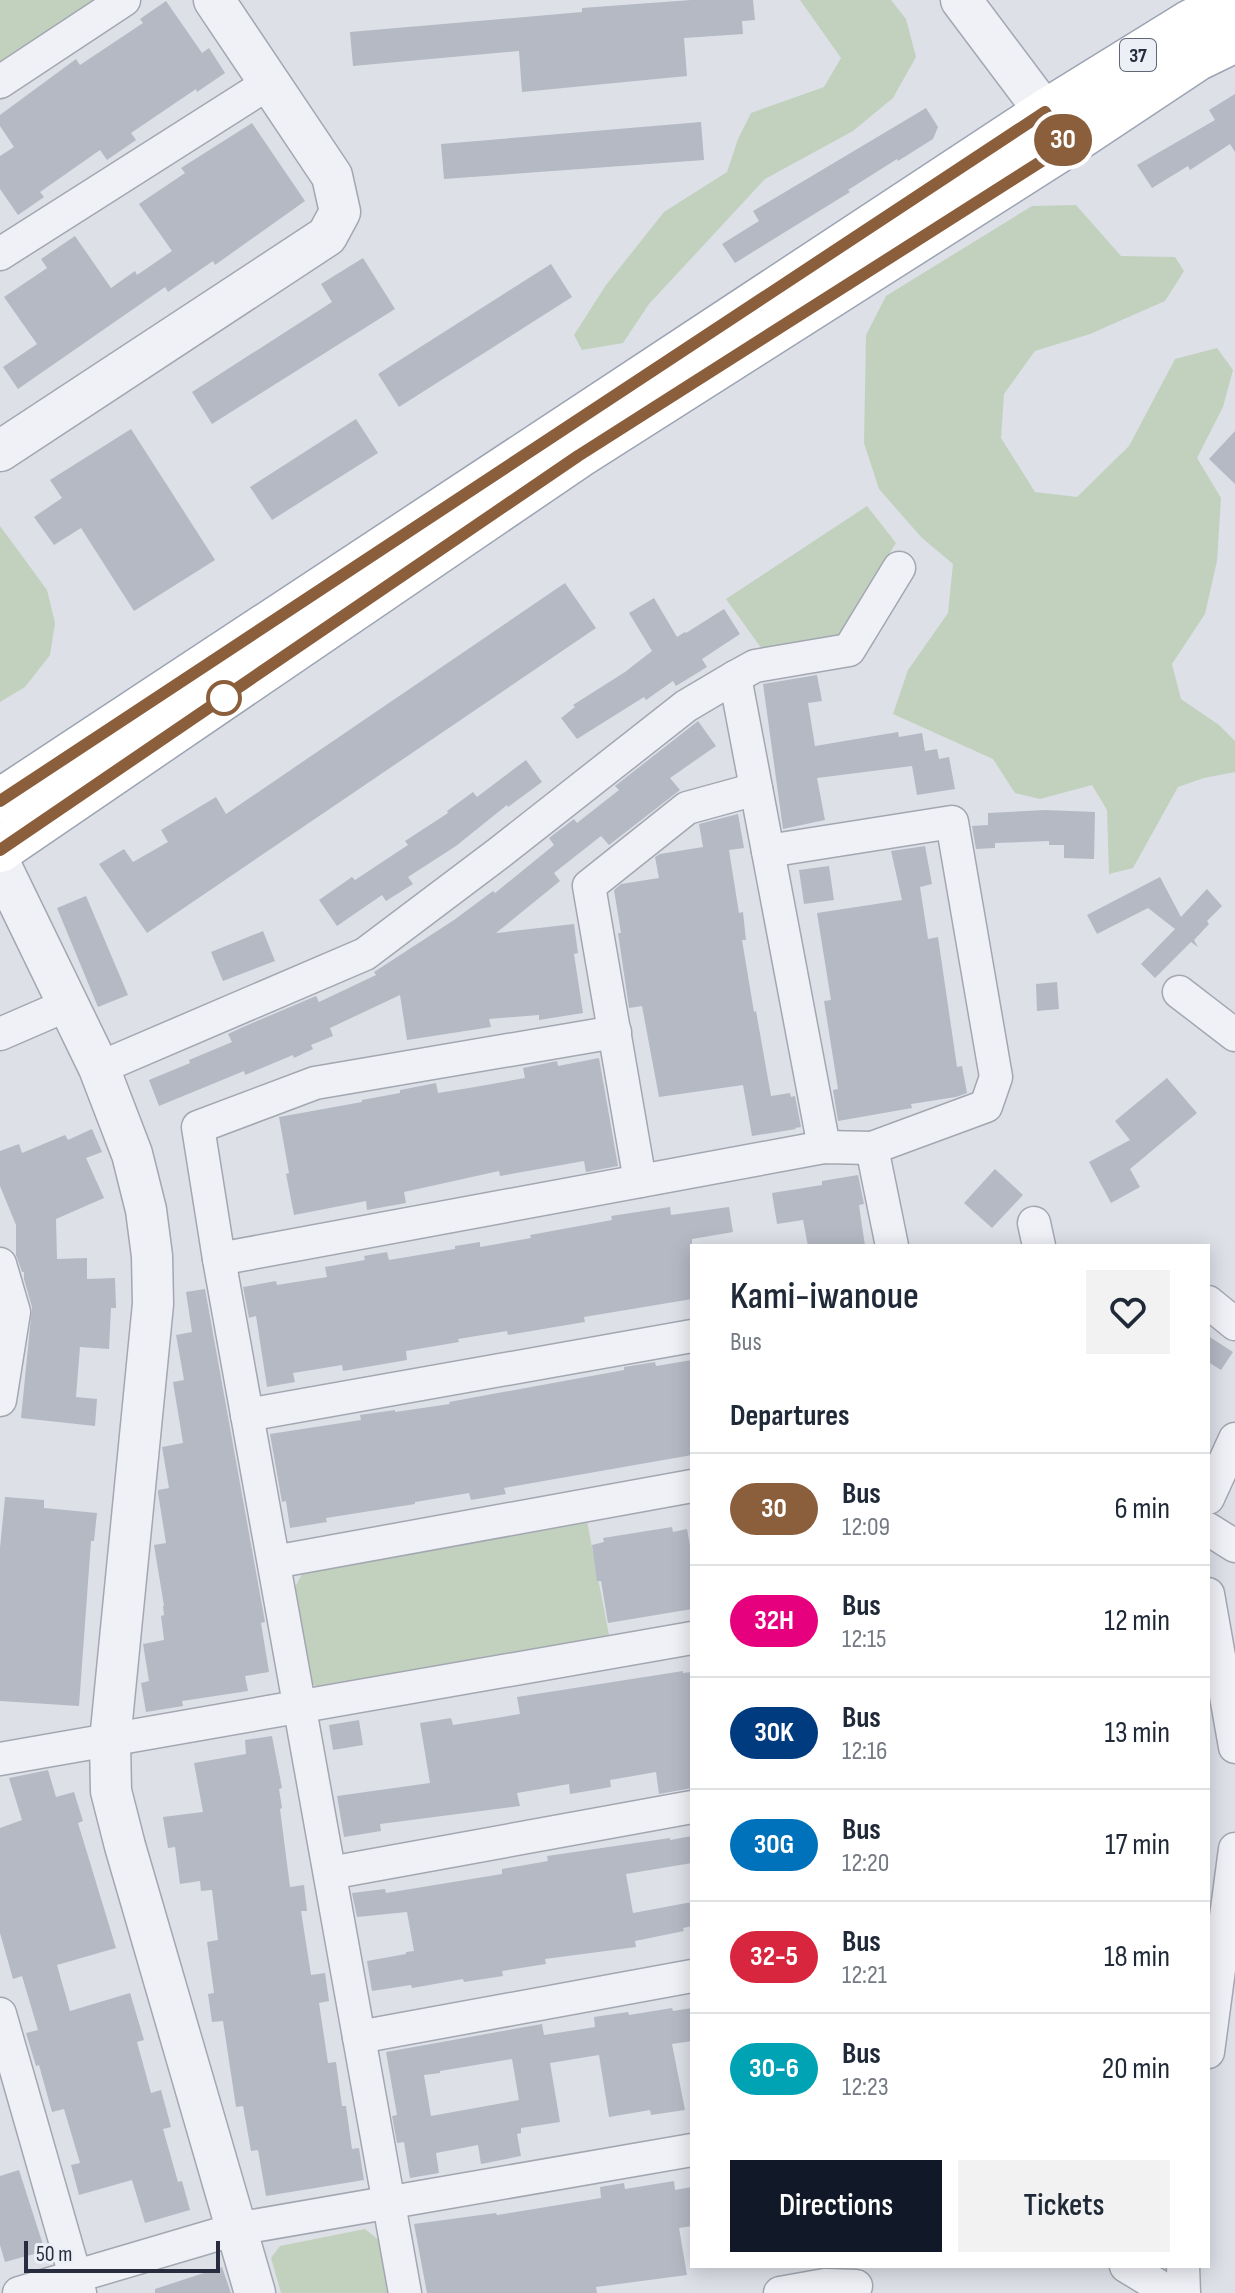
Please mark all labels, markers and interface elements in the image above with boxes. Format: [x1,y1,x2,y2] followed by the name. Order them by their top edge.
[1120,39,1156,71] road number: 37
[1027,114,1099,166] line badge: 30
[1050,123,1076,156] text: 30
[207,681,241,715] unlabelled marker
[1086,1270,1170,1354] button: heart
[730,1274,919,1319] text: Kami-iwanoue
[730,1327,762,1358] text: Bus
[730,1398,850,1434] text: Departures
[842,1476,881,1512] text: Bus
[1114,1491,1170,1527] text: 6 min
[761,1492,787,1525] text: 30
[842,1512,890,1543] text: 12:09
[842,1588,881,1624] text: Bus
[1104,1603,1170,1639] text: 12 min
[754,1604,794,1637] text: 32H
[842,1624,887,1655] text: 12:15
[842,1700,881,1736] text: Bus
[1104,1715,1170,1751] text: 13 min
[754,1716,794,1749] text: 30K
[842,1736,888,1767] text: 12:16
[842,1812,881,1848] text: Bus
[1105,1827,1170,1863] text: 17 min
[754,1828,794,1861] text: 30G
[842,1848,889,1879] text: 12:20
[842,1924,881,1960] text: Bus
[1104,1939,1170,1975] text: 18 min
[750,1940,798,1973] text: 32-5
[842,1960,887,1991] text: 12:21
[842,2036,881,2072] text: Bus
[1102,2051,1170,2087] text: 20 min
[749,2052,799,2085] text: 30-6
[842,2072,889,2103] text: 12:23
[730,2160,942,2252] button: Directions
[958,2160,1170,2252] button: Tickets
[24,2237,220,2273] scale bar
[36,2241,72,2268] text: 50 m

